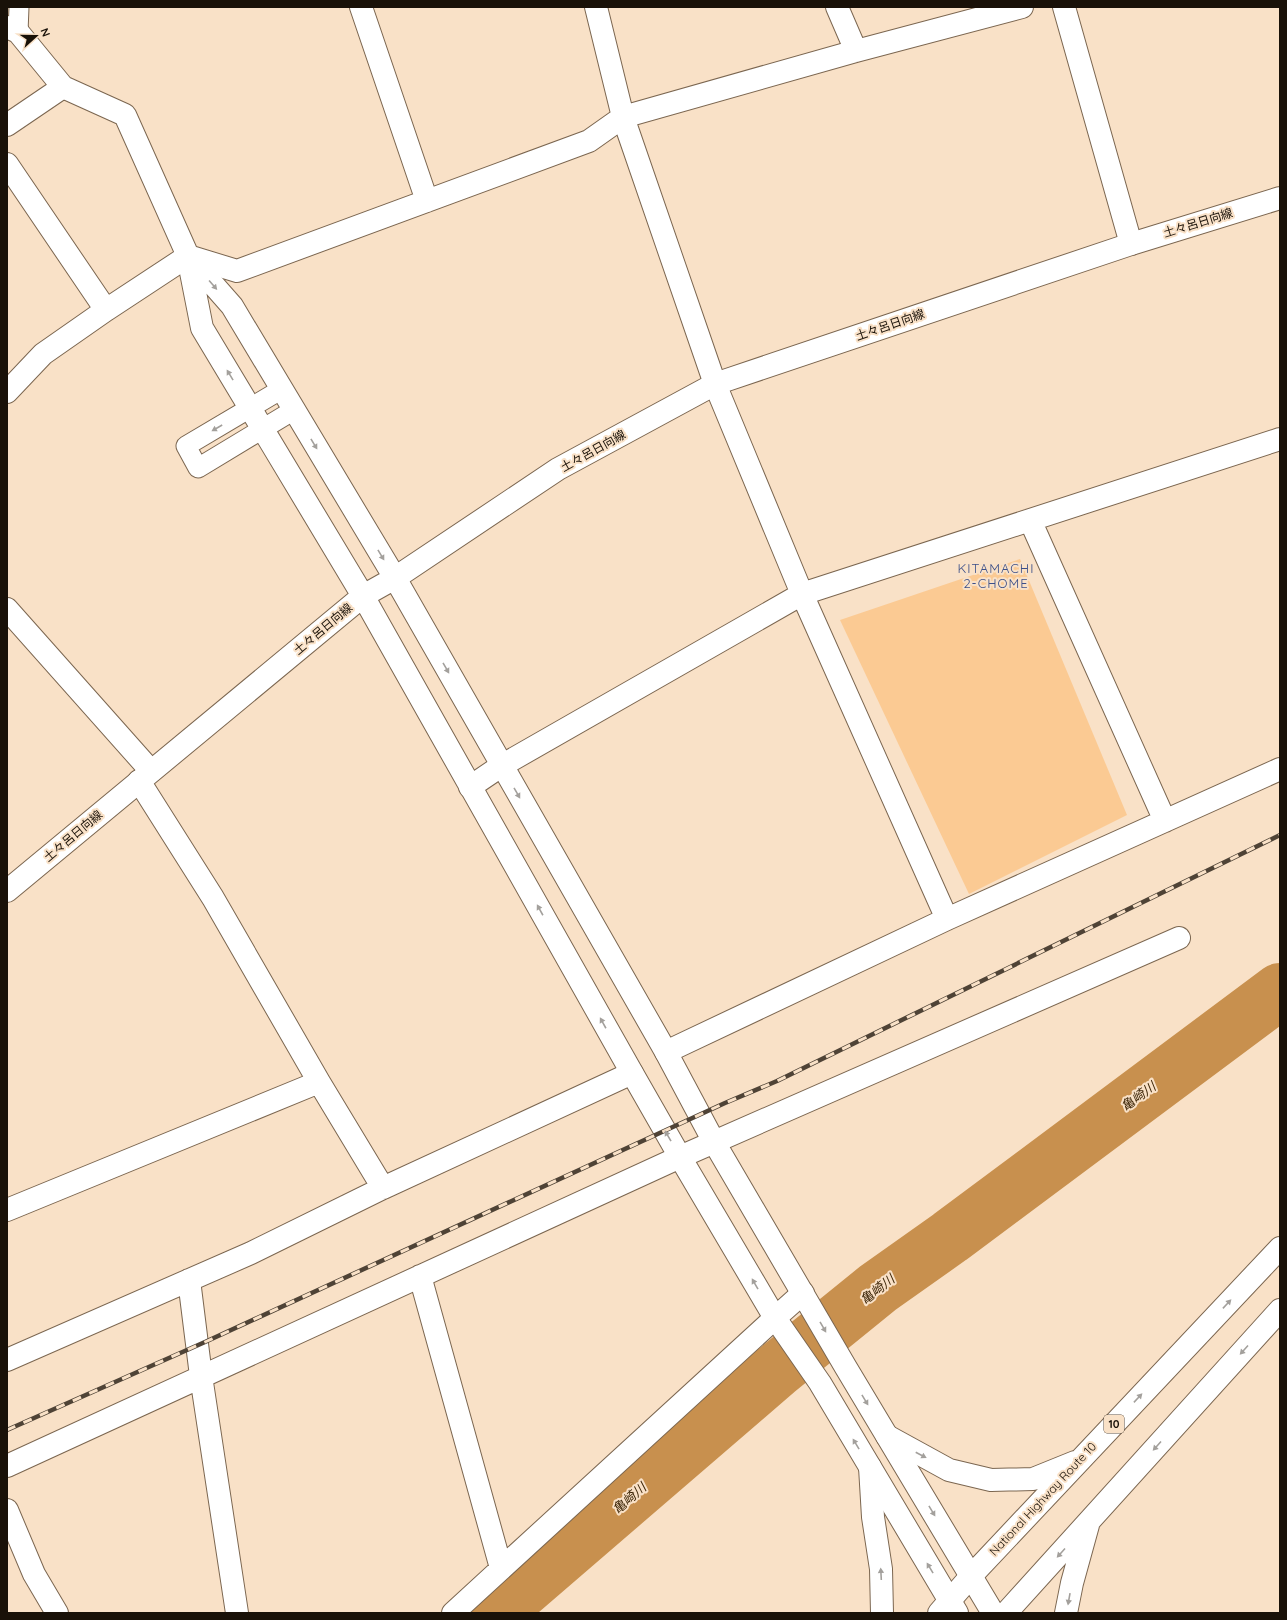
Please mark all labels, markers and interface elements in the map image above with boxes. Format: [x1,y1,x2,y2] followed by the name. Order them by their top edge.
[16,16,56,56] north arrow
[37,26,53,39] text: N
[1161,205,1234,240] street label: 土々呂日向線
[209,280,218,290] one-way arrow
[853,306,926,343] street label: 土々呂日向線
[227,369,234,381] one-way arrow
[211,425,223,432] one-way arrow
[558,427,628,475] street label: 土々呂日向線
[311,438,318,450] one-way arrow
[377,550,385,560] one-way arrow
[958,560,1034,591] district label: KITAMACHI 2-CHOME
[290,600,355,658] street label: 土々呂日向線
[442,662,449,674] one-way arrow
[513,787,520,799] one-way arrow
[40,807,105,865] street label: 土々呂日向線
[536,904,543,916] one-way arrow
[600,1017,607,1029] one-way arrow
[1118,1077,1160,1114] water label: 亀崎川
[664,1130,671,1142] one-way arrow
[857,1269,899,1307] water label: 亀崎川
[751,1279,759,1289] one-way arrow
[1222,1299,1232,1309] one-way arrow
[819,1321,826,1333] one-way arrow
[1240,1344,1249,1355] one-way arrow
[1133,1393,1143,1403] one-way arrow
[861,1395,869,1405] one-way arrow
[1104,1415,1124,1433] road number: 10
[853,1438,860,1450] one-way arrow
[986,1439,1099,1559] street label: National Highway Route 10
[1153,1441,1162,1451] one-way arrow
[915,1451,927,1458] one-way arrow
[609,1478,650,1517] water label: 亀崎川
[928,1505,935,1517] one-way arrow
[1056,1548,1065,1558] one-way arrow
[926,1563,934,1573] one-way arrow
[877,1568,884,1580] one-way arrow
[1065,1592,1071,1605] one-way arrow

